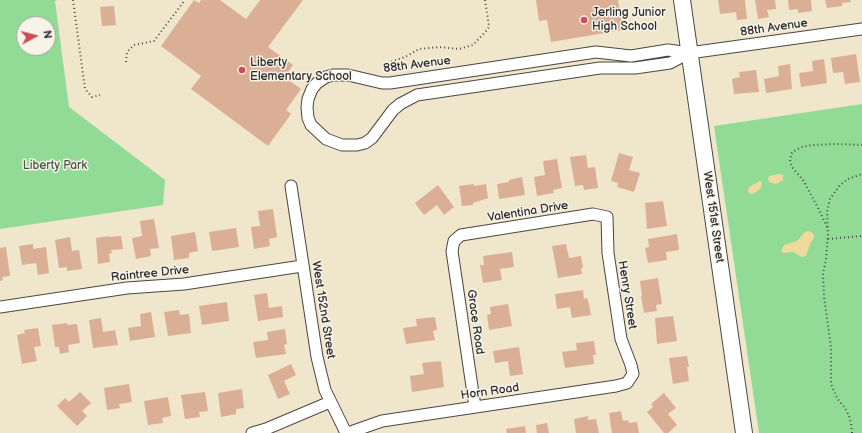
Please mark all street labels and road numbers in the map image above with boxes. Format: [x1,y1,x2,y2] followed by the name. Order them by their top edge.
[739,16,809,40] street label: 88th Avenue
[382,54,452,76] street label: 88th Avenue
[699,170,727,264] street label: West 151st Street
[487,199,569,225] street label: Valentina Drive
[308,260,338,360] street label: West 152nd Street
[614,260,640,330] street label: Henry Street
[110,263,190,285] street label: Raintree Drive
[463,288,487,356] street label: Grace Road
[460,381,520,403] street label: Horn Road

